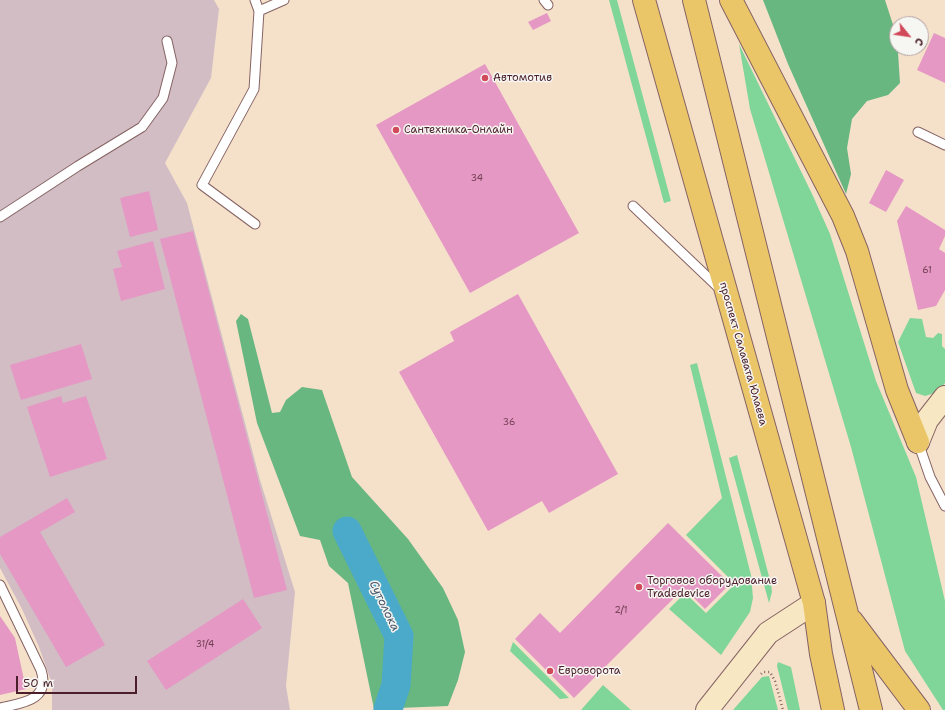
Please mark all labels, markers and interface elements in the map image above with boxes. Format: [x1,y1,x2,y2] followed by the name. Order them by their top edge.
[889,16,929,56] north arrow
[911,35,927,48] text: С
[493,71,552,85] place label: Автомотив
[480,73,490,83] marker: Автомотив
[404,123,513,137] place label: Сантехника-Онлайн
[391,125,401,135] marker: Сантехника-Онлайн
[471,174,483,184] house number: 34
[922,266,932,276] house number: 61
[716,281,770,427] street label: проспект Салавата Юлаева
[503,418,515,428] house number: 36
[647,574,777,600] place label: Торговое оборудование Tradedevice
[366,578,402,634] water label: Сутолока
[634,582,644,592] marker: Торговое оборудование Tradedevice
[614,606,628,616] house number: 2/1
[196,640,214,650] house number: 31/4
[558,664,621,678] place label: Евроворота
[545,666,555,676] marker: Евроворота
[18,668,139,694] scale bar
[23,675,53,691] text: 50 m

